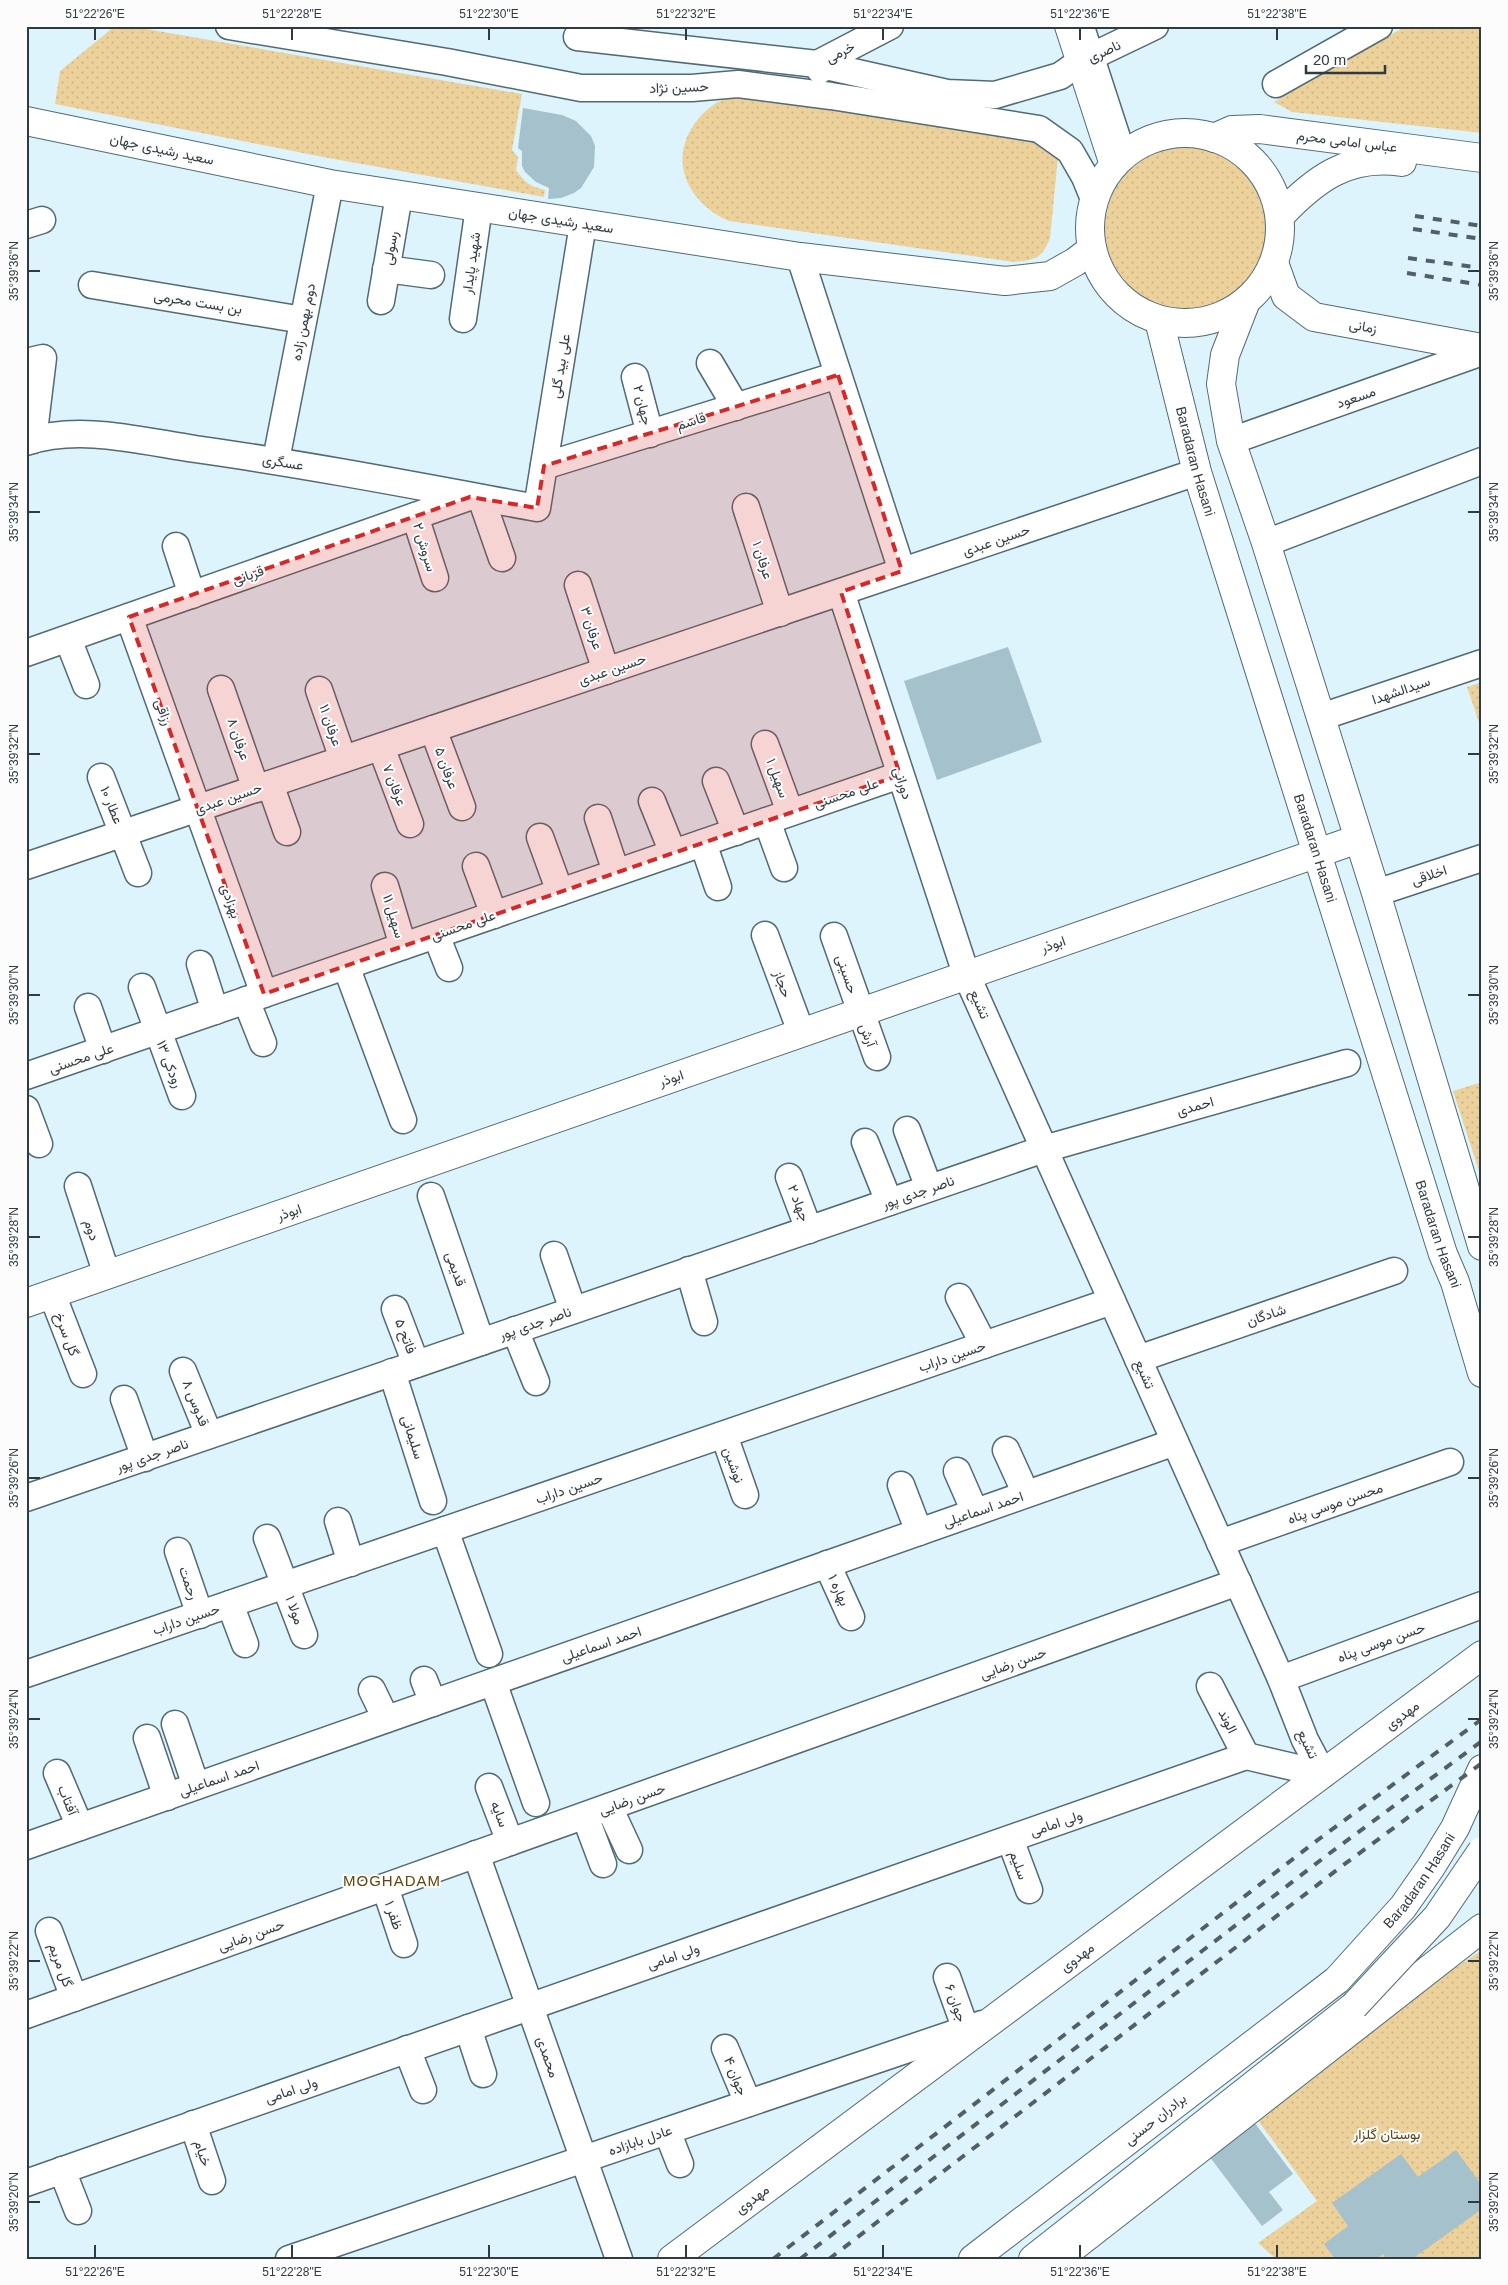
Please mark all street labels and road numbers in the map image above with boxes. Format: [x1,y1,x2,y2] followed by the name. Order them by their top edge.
[1085,36,1124,66] street label: ناصری
[823,38,858,67] street label: خرمی
[649,78,709,97] street label: حسین نژاد
[1296,127,1398,156] street label: عباس امامی محرم
[108,130,215,169] street label: سعید رشیدی جهان
[507,204,615,237] street label: سعید رشیدی جهان
[379,230,402,266] street label: رسولی
[459,231,485,296] street label: شهید پایدار
[288,282,319,362] street label: دوم بهمن زاده
[153,287,243,318] street label: بن بست محرمی
[1348,316,1378,337] street label: زمانی
[547,333,574,400] street label: علی بید گلی
[629,383,656,427] street label: جهان ۲
[1334,383,1378,412] street label: مسعود
[1173,405,1218,518] street label: Baradaran Hasani
[674,409,708,434] street label: قاسم
[261,451,305,474] street label: عسگری
[409,521,440,574] street label: سروش ۲
[960,521,1032,560] street label: حسین عبدی
[748,539,777,581] street label: عرفان ۱
[230,562,266,589] street label: قربانی
[577,604,606,652] street label: عرفان ۳
[576,650,648,689] street label: حسین عبدی
[1370,673,1432,708] street label: سیدالشهدا
[151,697,176,728] street label: رزاقی
[315,702,346,748] street label: عرفان ۱۱
[223,716,254,762] street label: عرفان ۸
[431,745,462,791] street label: عرفان ۵
[763,756,793,800] street label: سهیل ۱
[379,762,410,809] street label: عرفان ۷
[889,765,916,802] street label: دورانی
[812,774,881,812] street label: علی محسنی
[192,779,264,818] street label: حسین عبدی
[96,784,127,826] street label: عطار ۱۰
[1291,792,1340,904] street label: Baradaran Hasani
[1409,862,1449,889] street label: اخلاقی
[217,882,244,921] street label: بهزادی
[379,892,408,940] street label: سهیل ۱۱
[429,906,498,944] street label: علی محسنی
[1038,932,1068,957] street label: ابوذر
[832,952,861,996] street label: حسینی
[770,967,795,1000] street label: حجاز
[964,987,993,1022] street label: تشیع
[855,1021,880,1051] street label: آرش
[153,1038,186,1091] street label: رودکی ۱۳
[47,1039,116,1077] street label: علی محسنی
[656,1066,686,1091] street label: ابوذر
[1175,1093,1216,1120] street label: احمدی
[879,1172,957,1214] street label: ناصر جدی پور
[1412,1178,1464,1290] street label: Baradaran Hasani
[784,1182,813,1224] street label: جهاد ۲
[274,1200,304,1225] street label: ابوذر
[80,1217,103,1243] street label: دوم
[442,1250,469,1289] street label: قدیمی
[1244,1301,1288,1330] street label: شادگان
[496,1303,574,1345] street label: ناصر جدی پور
[49,1310,83,1359] street label: گل سرخ
[389,1316,420,1357] street label: فاتح ۵
[916,1337,988,1376] street label: حسین داراب
[1129,1357,1158,1392] street label: تشیع
[179,1377,213,1429] street label: قدوس ۸
[397,1413,428,1461] street label: سلیمانی
[113,1435,191,1477] street label: ناصر جدی پور
[719,1445,748,1485] street label: نوشین
[533,1469,605,1508] street label: حسین داراب
[1285,1479,1385,1529] street label: محسن موسی پناه
[941,1488,1026,1531] street label: احمد اسماعیلی
[175,1564,202,1602] street label: رحمت
[824,1572,853,1609] street label: بهاره ۱
[281,1593,308,1627] street label: مولا ۱
[150,1600,222,1639] street label: حسین داراب
[1335,1619,1428,1667] street label: حسن موسی پناه
[559,1623,644,1666] street label: احمد اسماعیلی
[978,1644,1049,1683] street label: حسن رضایی
[1382,1697,1423,1734] street label: مهدوی
[1214,1706,1241,1736] street label: الوند
[1291,1727,1322,1762] street label: تشیع
[177,1757,262,1800] street label: احمد اسماعیلی
[597,1780,668,1819] street label: حسن رضایی
[54,1783,82,1819] street label: آفتاب
[488,1799,512,1829] street label: سایه
[1028,1807,1085,1840] street label: ولی امامی
[1380,1830,1458,1931] street label: Baradaran Hasani
[1006,1848,1032,1882] street label: سلیم
[381,1898,406,1932] street label: ظفر ۱
[216,1916,287,1955] street label: حسن رضایی
[1057,1939,1098,1976] street label: مهدوی
[645,1940,702,1973] street label: ولی امامی
[45,1941,76,1990] street label: گل مریم
[941,1982,970,2024] street label: جوان ۶
[533,2034,562,2080] street label: محمدی
[720,2054,751,2098] street label: جوان ۴
[263,2074,320,2107] street label: ولی امامی
[1121,2090,1190,2149] street label: برادران حسنی
[606,2122,675,2160] street label: عادل بابازاده
[190,2138,215,2168] street label: خیام
[732,2181,773,2218] street label: مهدوی

